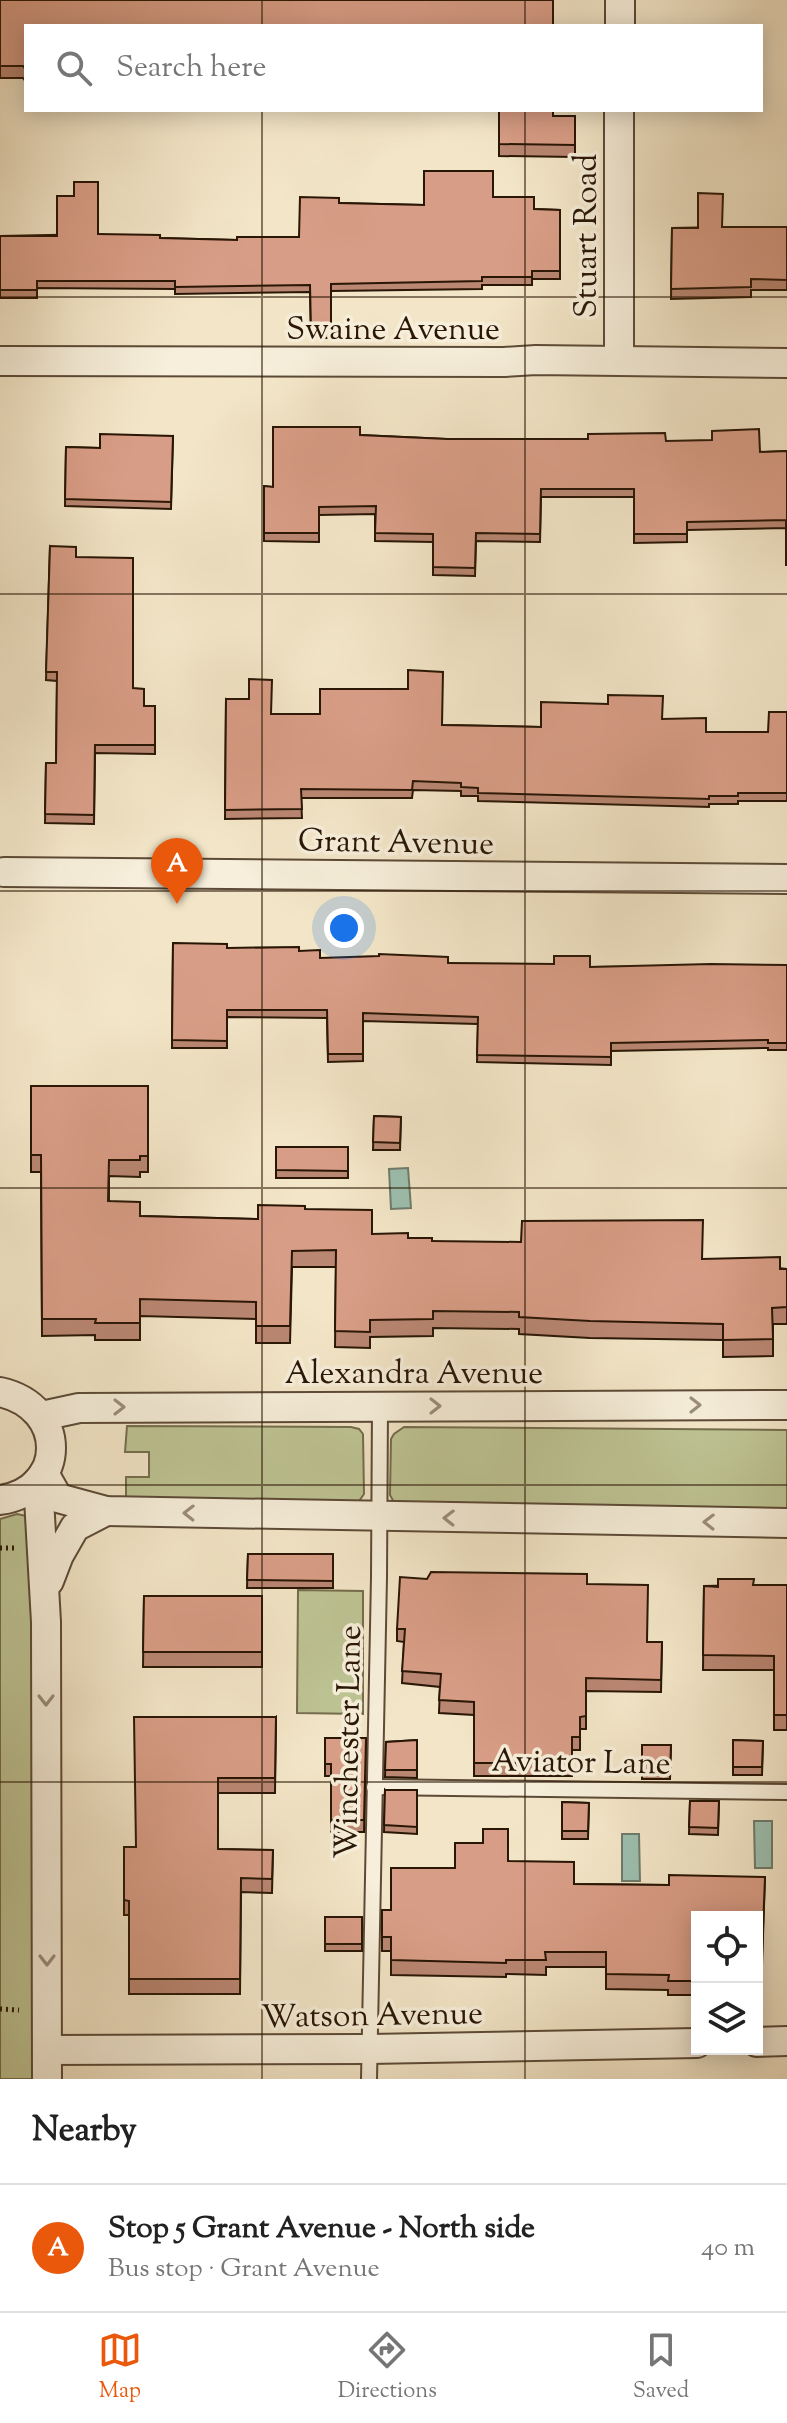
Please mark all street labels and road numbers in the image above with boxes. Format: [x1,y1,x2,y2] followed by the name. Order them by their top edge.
[565,154,611,318] street label: Stuart Road
[286,308,500,354] street label: Swaine Avenue
[297,819,494,869] street label: Grant Avenue
[285,1352,543,1398] street label: Alexandra Avenue
[325,1625,375,1859] street label: Winchester Lane
[491,1739,671,1789] street label: Aviator Lane
[261,1992,483,2042] street label: Watson Avenue

